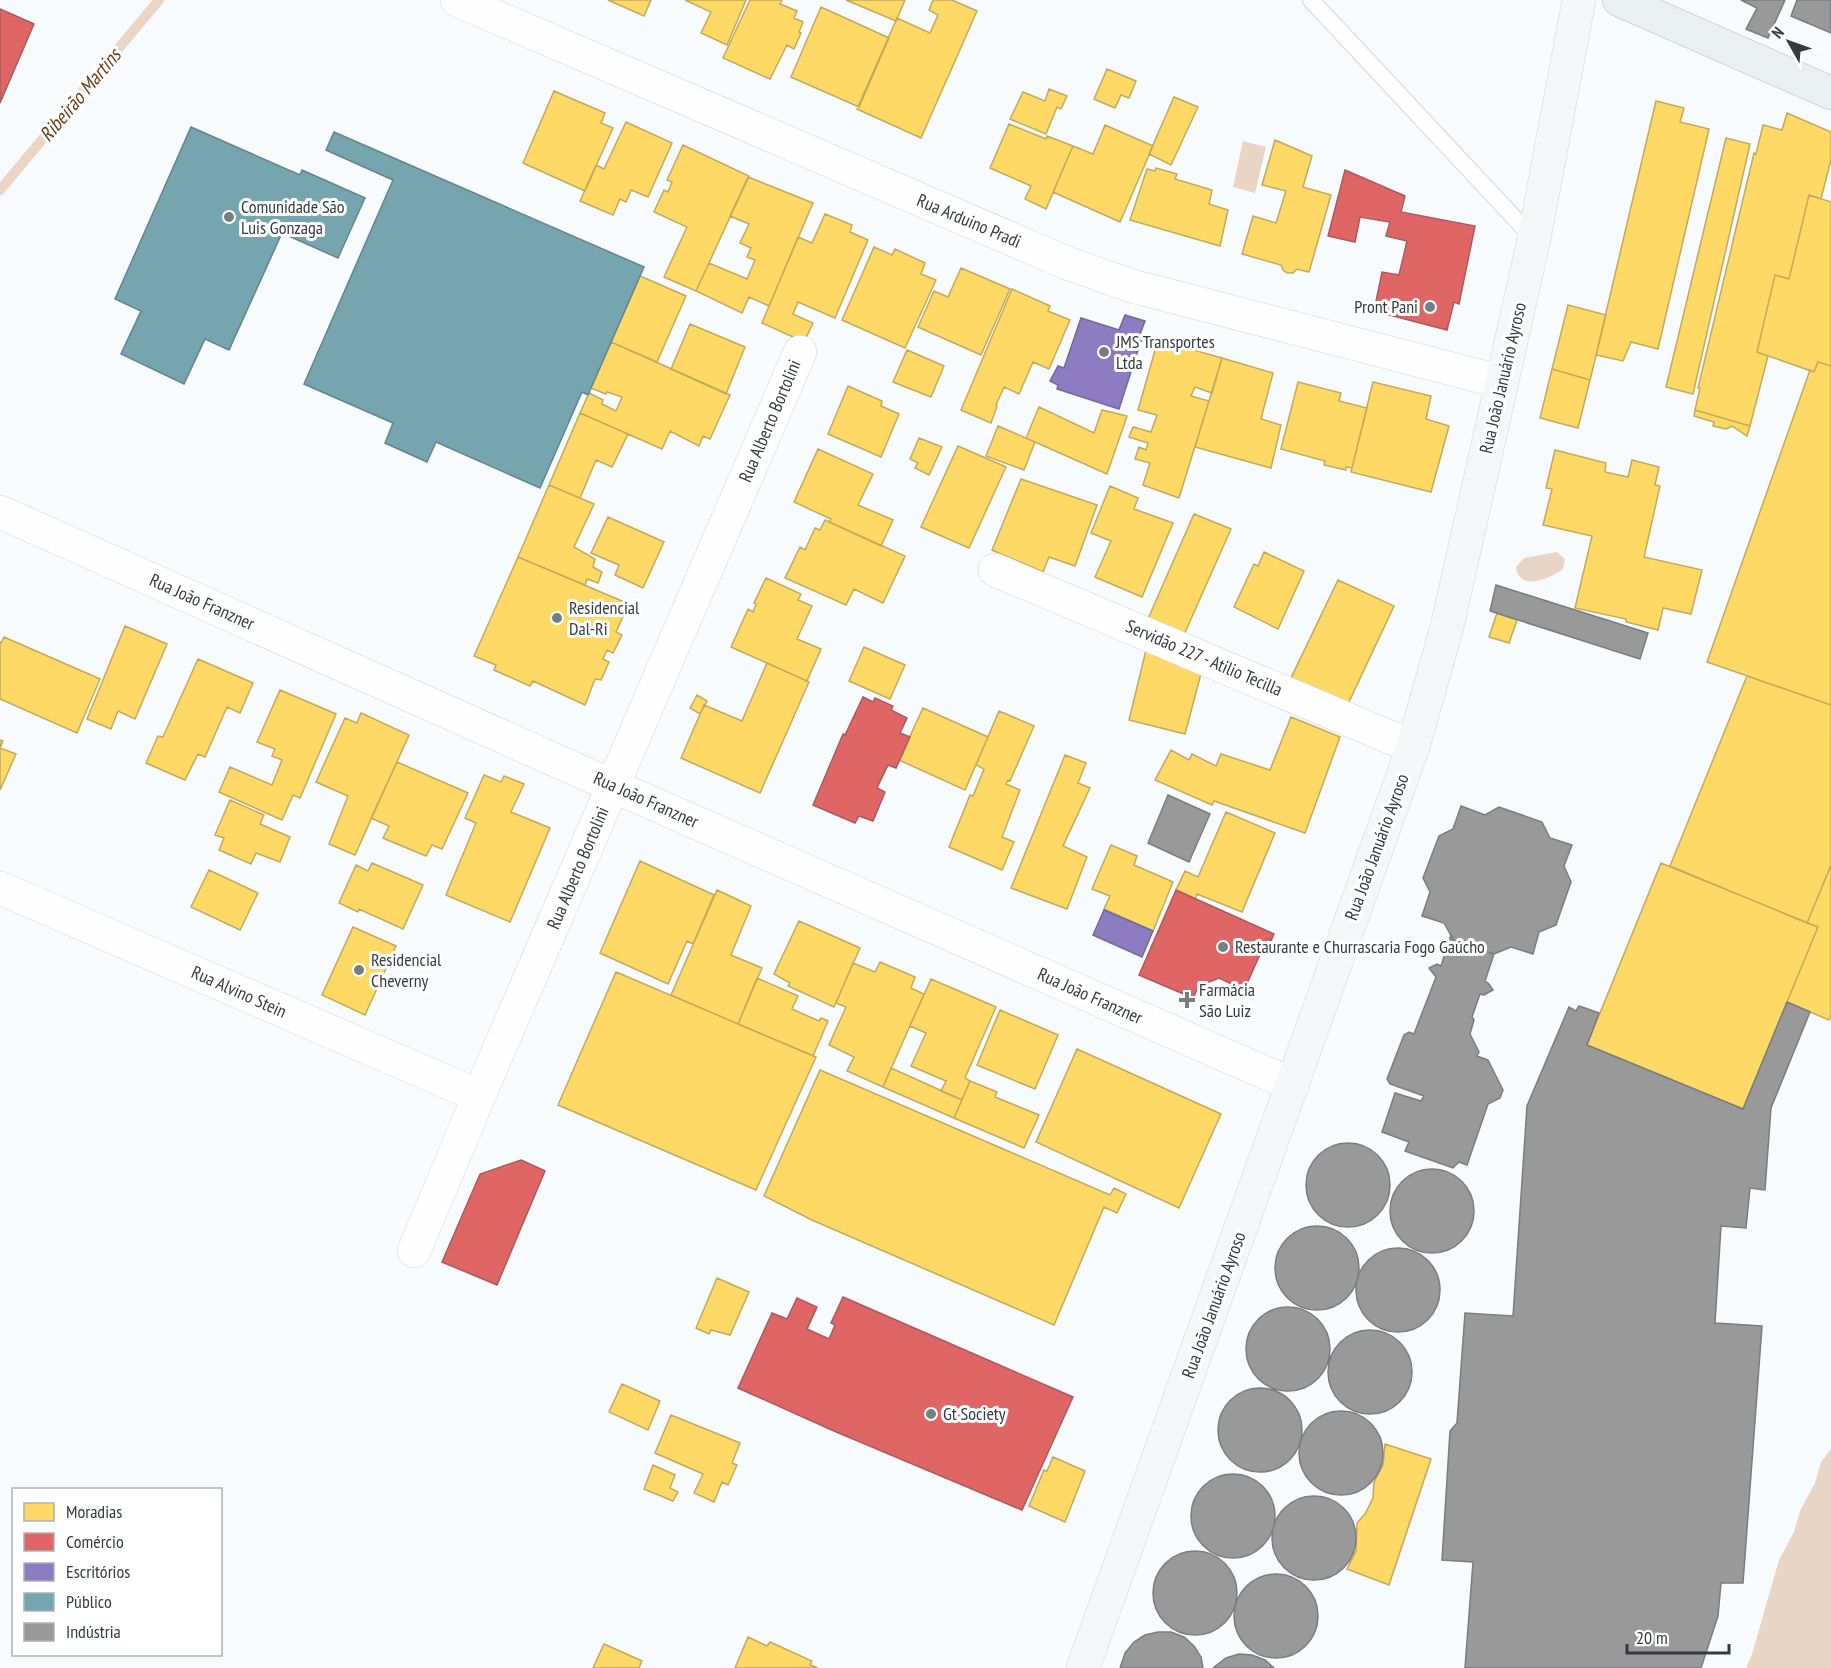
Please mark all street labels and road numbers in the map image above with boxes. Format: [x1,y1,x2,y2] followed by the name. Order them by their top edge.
[914,188,1025,253] street label: Rua Arduino Pradi
[1474,300,1531,456] street label: Rua João Januário Ayroso
[733,356,806,486] street label: Rua Alberto Bortolini
[146,568,258,635] street label: Rua João Franzner
[1122,614,1286,701] street label: Servidão 227 - Atilio Tecilla
[590,766,702,833] street label: Rua João Franzner
[1339,770,1414,923] street label: Rua João Januário Ayroso
[541,803,614,933] street label: Rua Alberto Bortolini
[188,960,290,1023] street label: Rua Alvino Stein
[1034,962,1146,1029] street label: Rua João Franzner
[1176,1228,1251,1381] street label: Rua João Januário Ayroso

